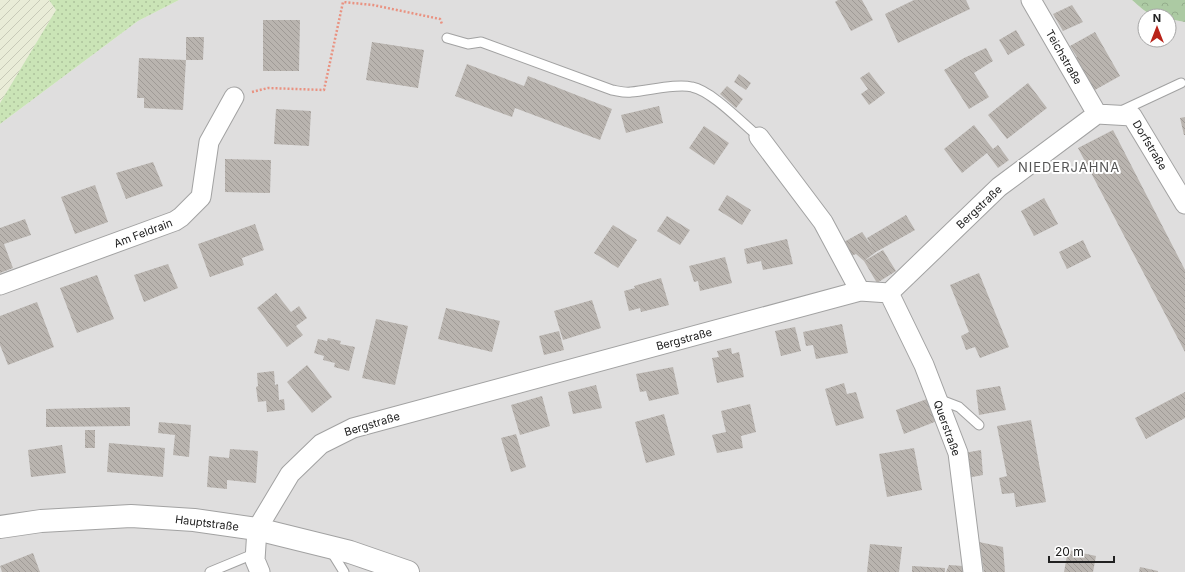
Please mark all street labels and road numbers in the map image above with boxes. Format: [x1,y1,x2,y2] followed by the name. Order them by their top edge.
[1043,27,1085,87] street label: Teichstraße
[1130,118,1170,172] street label: Dorfstraße
[953,182,1005,232] street label: Bergstraße
[112,215,174,251] street label: Am Feldrain
[655,325,713,353] street label: Bergstraße
[930,398,964,458] street label: Querstraße
[343,409,401,439] street label: Bergstraße
[174,512,240,534] street label: Hauptstraße

